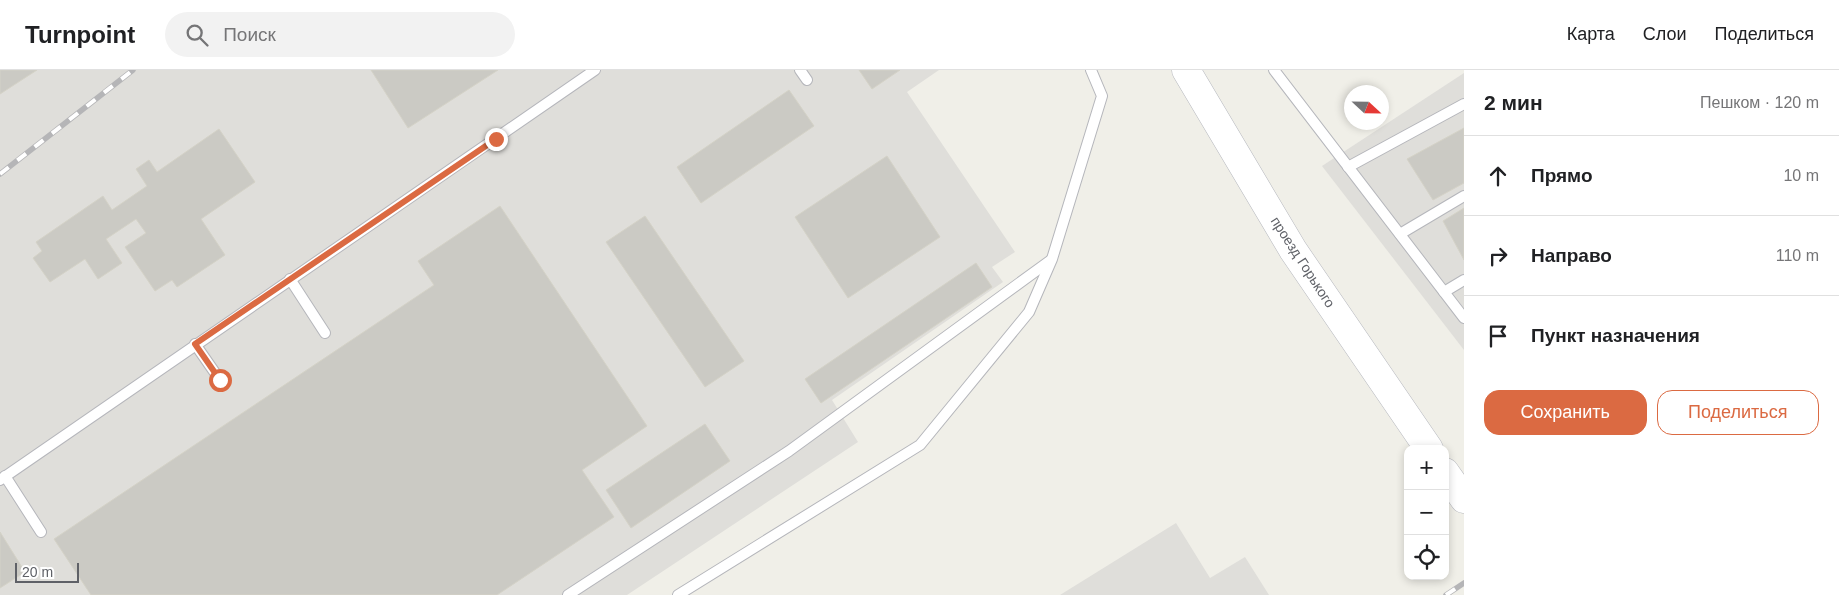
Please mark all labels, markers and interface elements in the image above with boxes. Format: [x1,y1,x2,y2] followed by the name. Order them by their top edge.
[165,12,515,57] search box
[25,21,135,48] text: Turnpoint
[183,21,211,49] icon: search
[223,24,276,45] text: Поиск
[1567,24,1615,44] text: Карта
[1643,24,1687,44] text: Слои
[1715,24,1814,44] text: Поделиться
[1344,85,1389,130] north arrow
[1484,91,1543,114] text: 2 мин
[1700,94,1819,111] text: Пешком · 120 m
[485,128,508,151] route end
[1484,162,1512,190] icon: ahead
[1531,165,1593,186] text: Прямо
[1783,167,1819,184] text: 10 m
[1268,214,1338,311] street label: проезд Горького
[1484,242,1512,270] icon: right
[1531,245,1612,266] text: Направо
[1776,247,1819,264] text: 110 m
[1484,322,1512,350] icon: arrive
[1531,325,1700,346] text: Пункт назначения
[209,369,232,392] route start
[1484,390,1647,435] button: Сохранить
[1657,390,1819,435] button: Поделиться
[1404,445,1449,580] map controls
[1404,445,1449,490] button: +
[1404,490,1449,535] button: −
[1404,535,1449,580] button: locate
[15,560,79,583] scale bar
[22,564,53,580] text: 20 m

